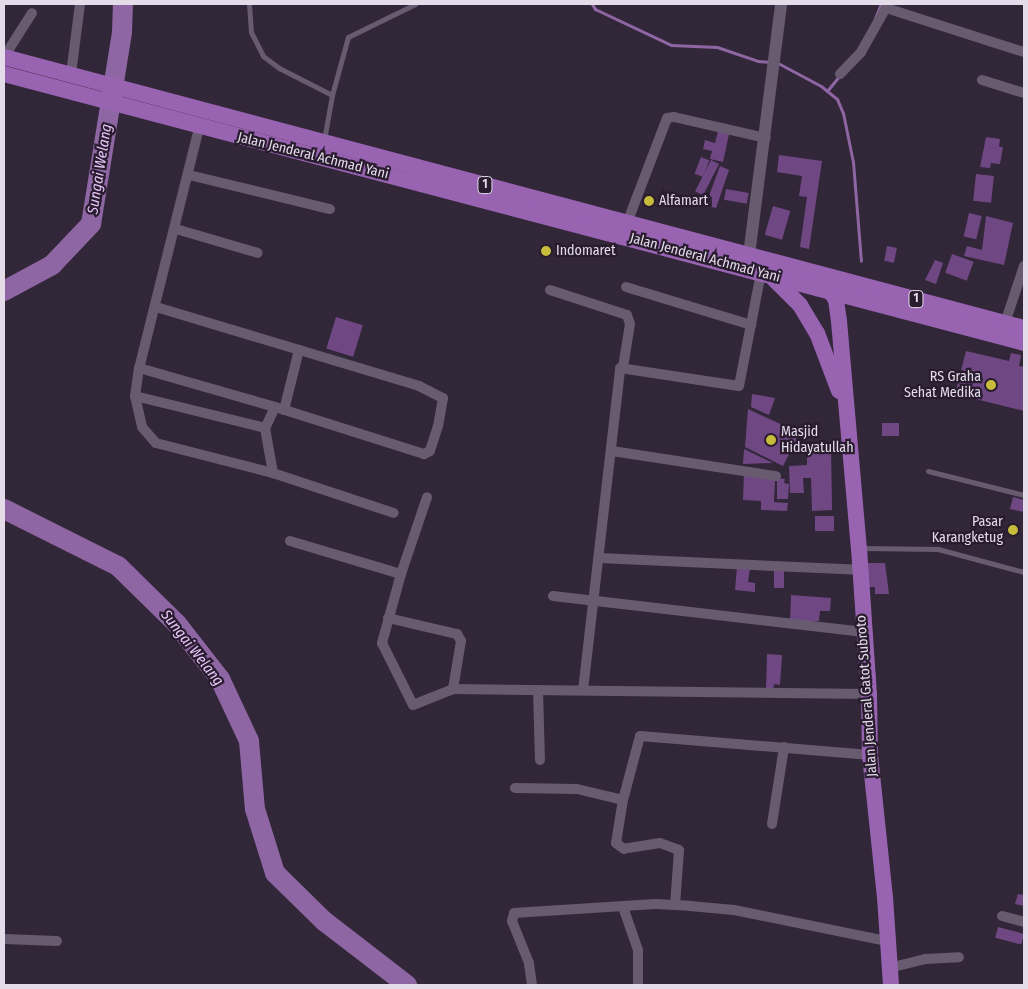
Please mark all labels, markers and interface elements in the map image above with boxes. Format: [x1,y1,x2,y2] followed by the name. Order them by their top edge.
[84,123,116,215] water label: Sungai Welang
[236,129,390,183] street label: Jalan Jenderal Achmad Yani
[476,176,494,194] road number: 1
[659,193,708,209] place label: Alfamart
[643,195,655,207] marker: Alfamart
[628,230,782,286] street label: Jalan Jenderal Achmad Yani
[556,243,616,259] place label: Indomaret
[540,245,552,257] marker: Indomaret
[907,290,925,308] road number: 1
[904,369,981,402] place label: RS Graha Sehat Medika
[985,379,997,391] marker: RS Graha Sehat Medika
[781,424,854,457] place label: Masjid Hidayatullah
[765,434,777,446] marker: Masjid Hidayatullah
[932,514,1003,546] place label: Pasar Karangketug
[1007,524,1019,536] marker: Pasar Karangketug
[157,607,227,689] water label: Sungai Welang
[853,615,881,777] street label: Jalan Jenderal Gatot Subroto

